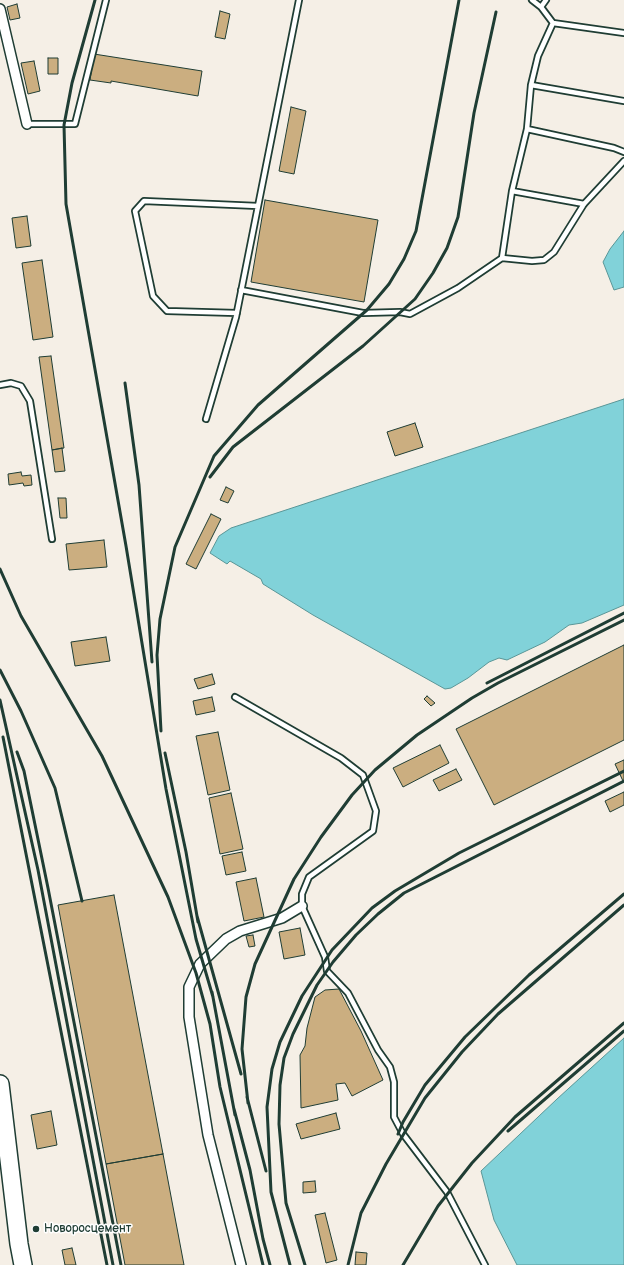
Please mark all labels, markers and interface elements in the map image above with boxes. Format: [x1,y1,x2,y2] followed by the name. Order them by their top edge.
[44,1222,131,1236] place label: Новоросцемент
[31,1224,41,1234] marker: Новоросцемент

